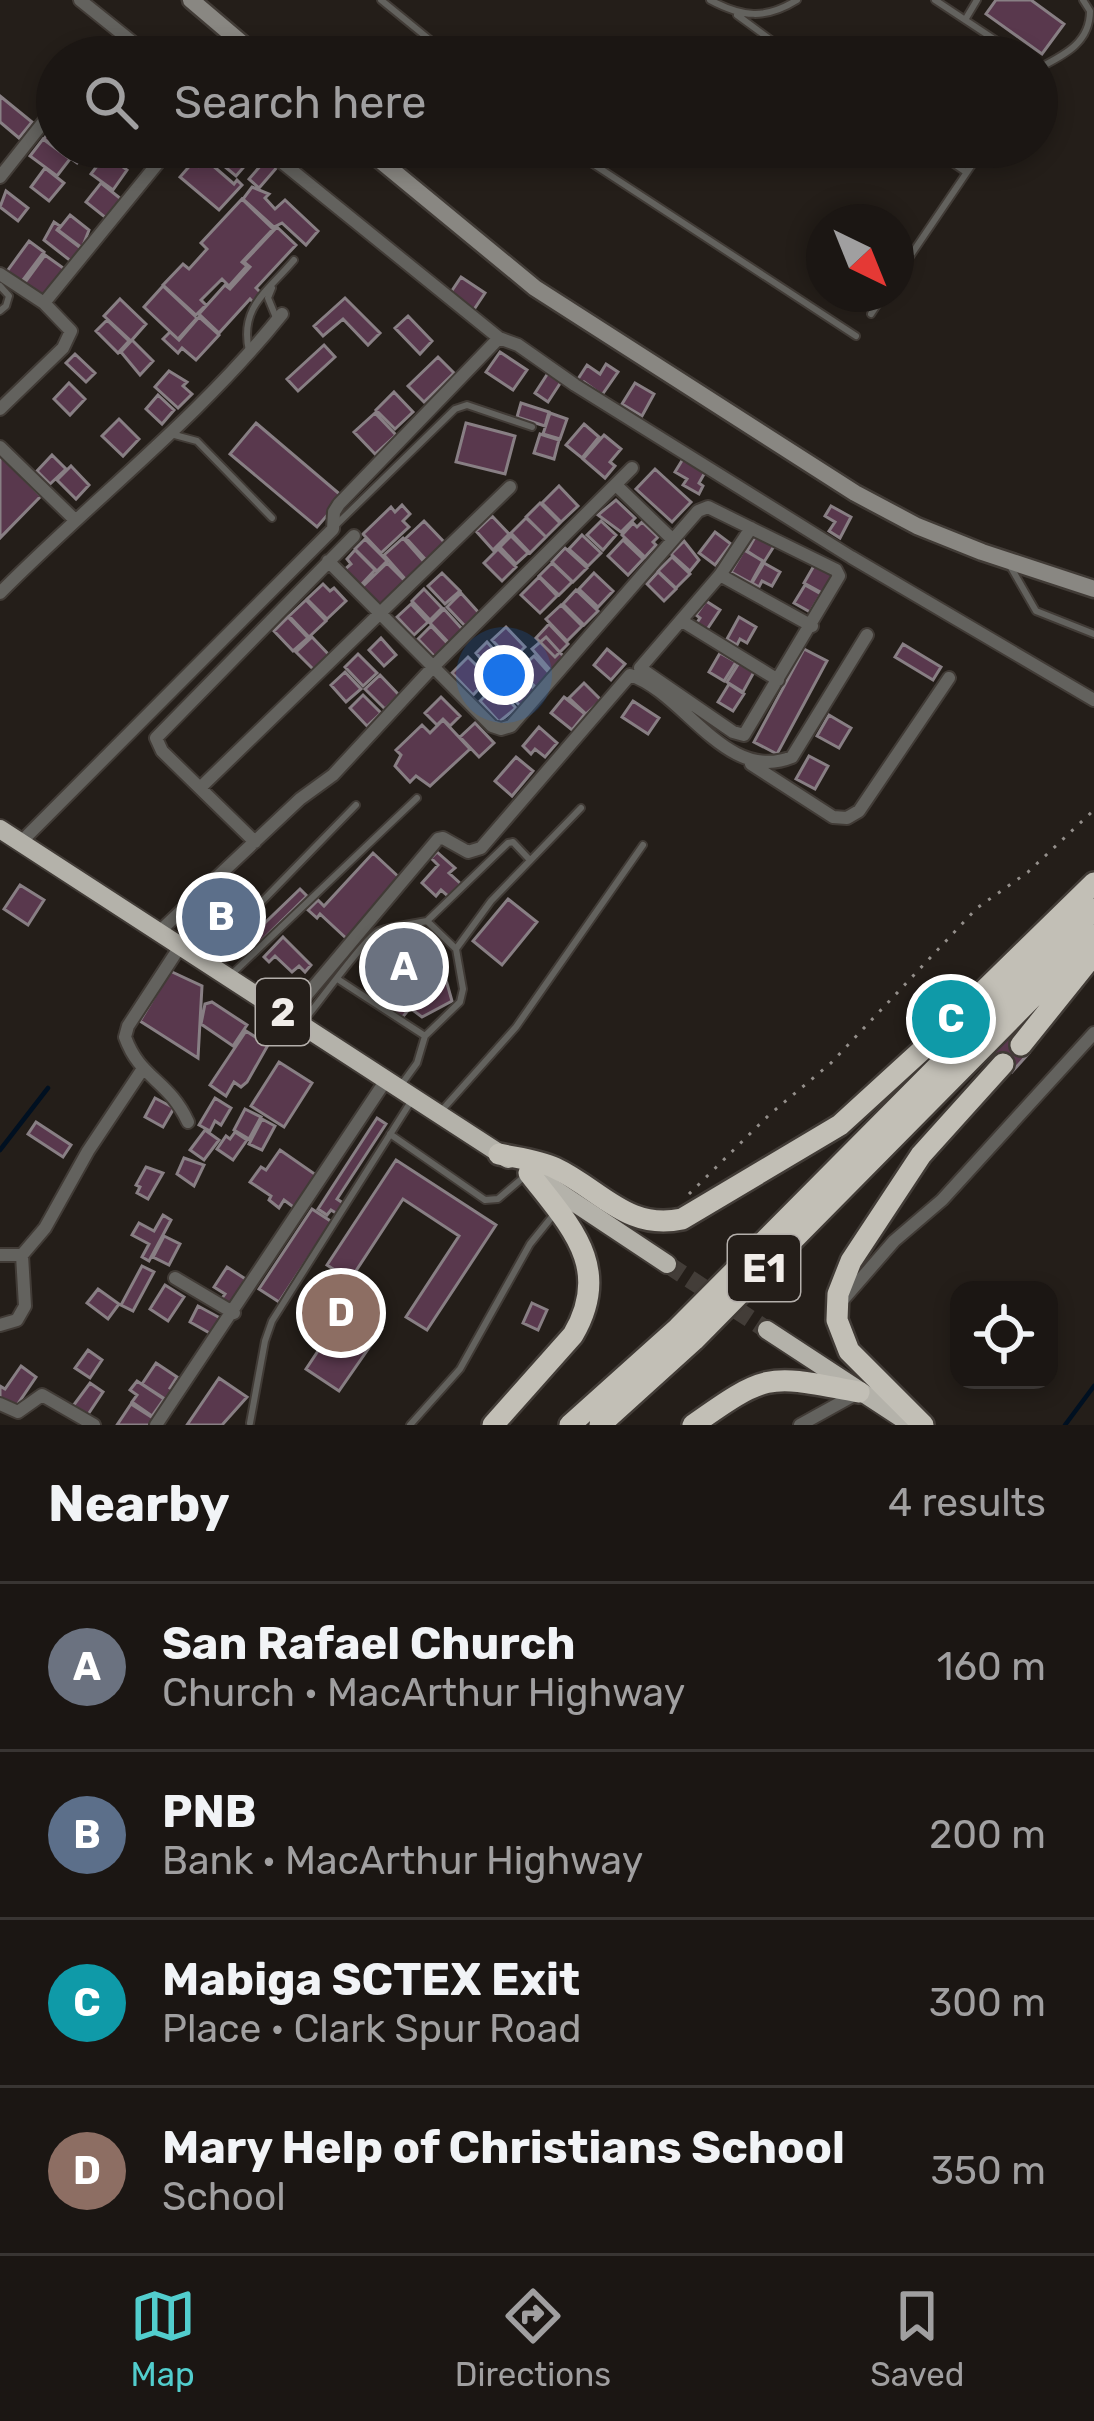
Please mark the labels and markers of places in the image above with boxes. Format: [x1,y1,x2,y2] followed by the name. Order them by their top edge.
[182,872,260,962] pin: B
[365,922,443,1012] pin: A
[912,974,990,1064] pin: C
[302,1268,380,1358] pin: D

